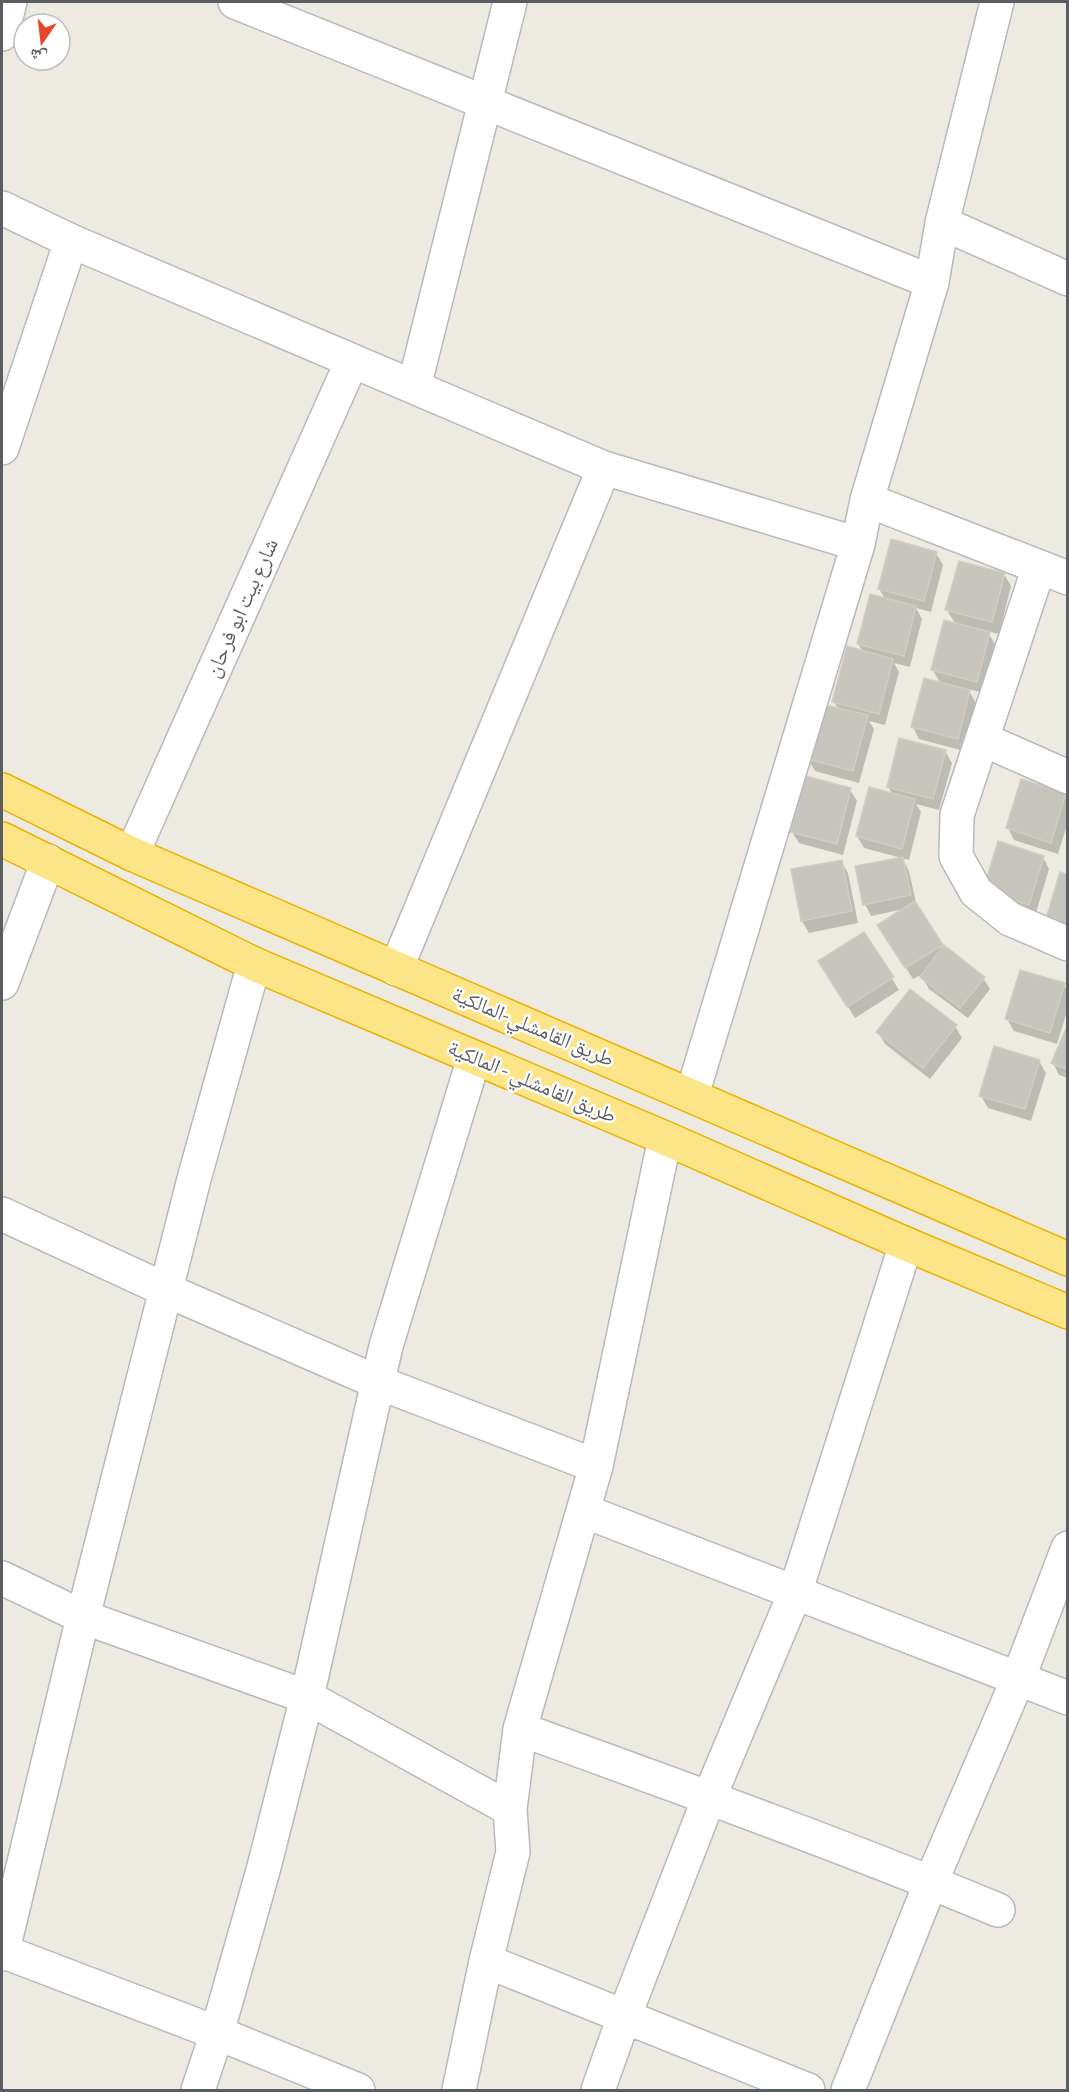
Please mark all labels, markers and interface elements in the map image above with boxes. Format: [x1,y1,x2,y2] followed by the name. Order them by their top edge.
[12,12,72,72] north arrow
[28,45,49,65] text: ش
[202,535,284,681] street label: شارع بيت ابو فرحان
[447,983,617,1075] street label: طريق القامشلي-المالكية
[443,1037,619,1132] street label: طريق القامشلي - المالكية

